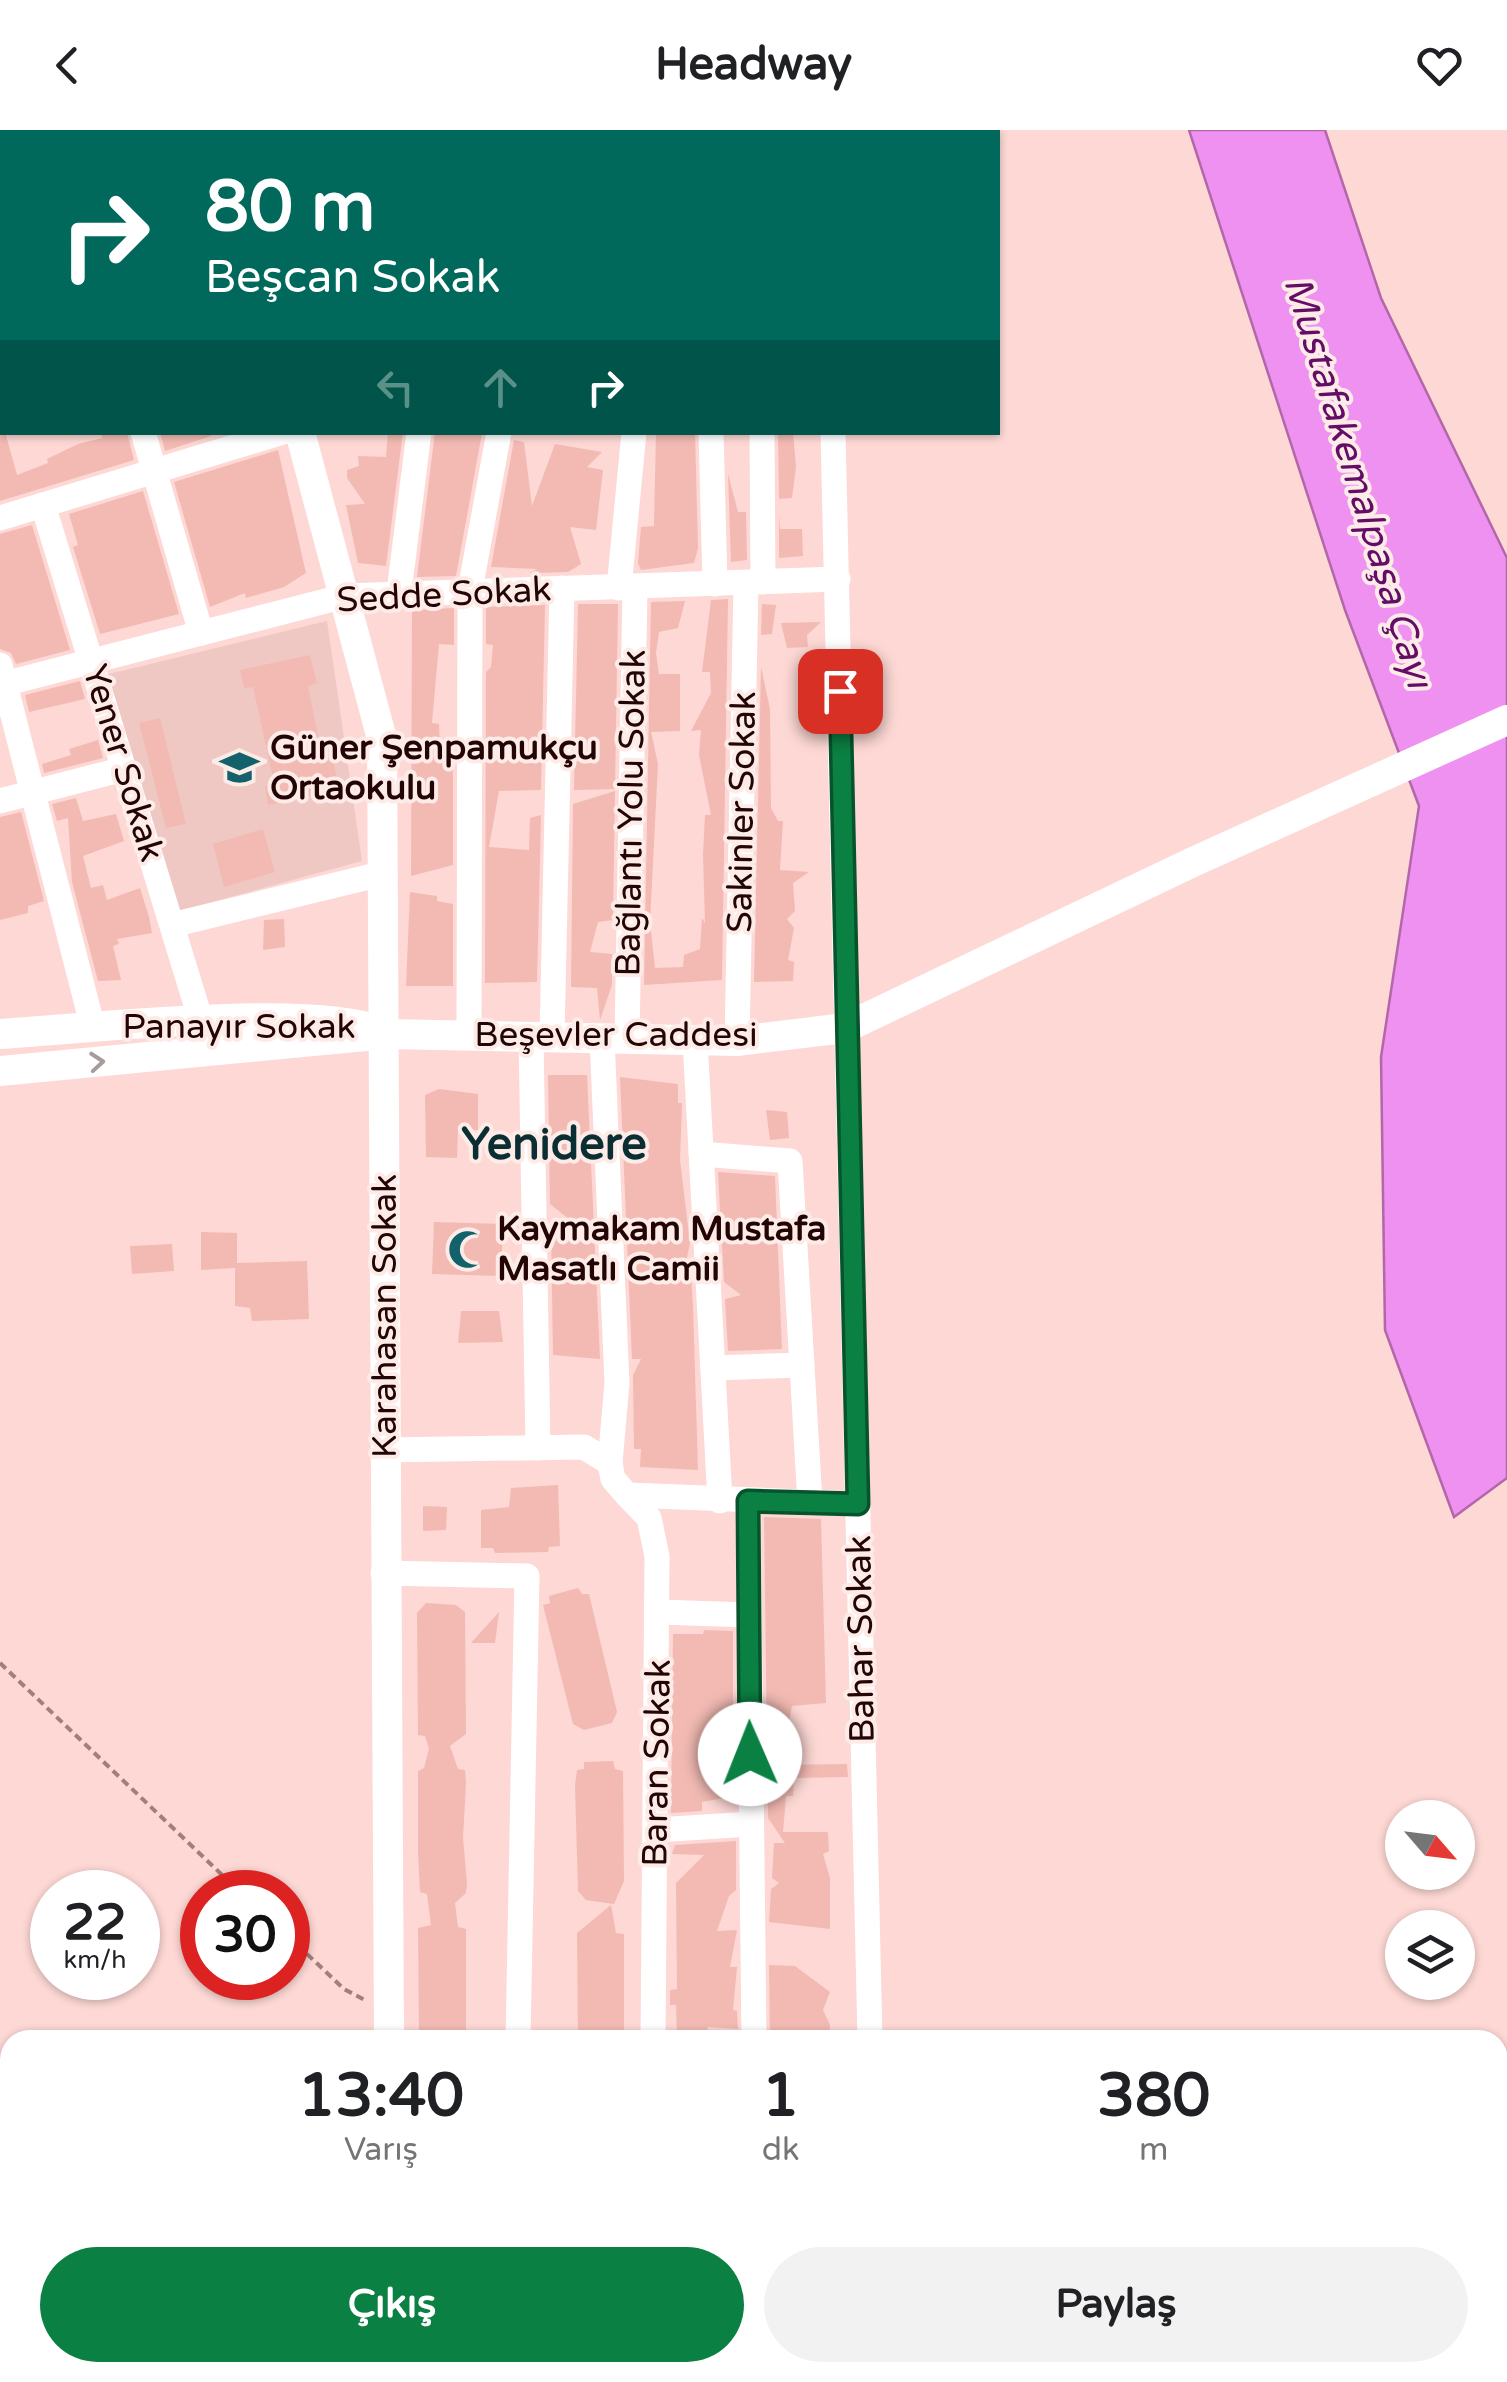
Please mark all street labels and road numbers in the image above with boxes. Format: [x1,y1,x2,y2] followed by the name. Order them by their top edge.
[336,568,552,622] street label: Sedde Sokak
[607,649,655,977] street label: Bağlantı Yolu Sokak
[73,660,173,866] street label: Yener Sokak
[719,691,765,933] street label: Sakinler Sokak
[122,1006,356,1048] street label: Panayır Sokak
[474,1014,758,1056] street label: Beşevler Caddesi
[364,1174,406,1458] street label: Karahasan Sokak
[838,1535,884,1743] street label: Bahar Sokak
[634,1659,680,1867] street label: Baran Sokak

